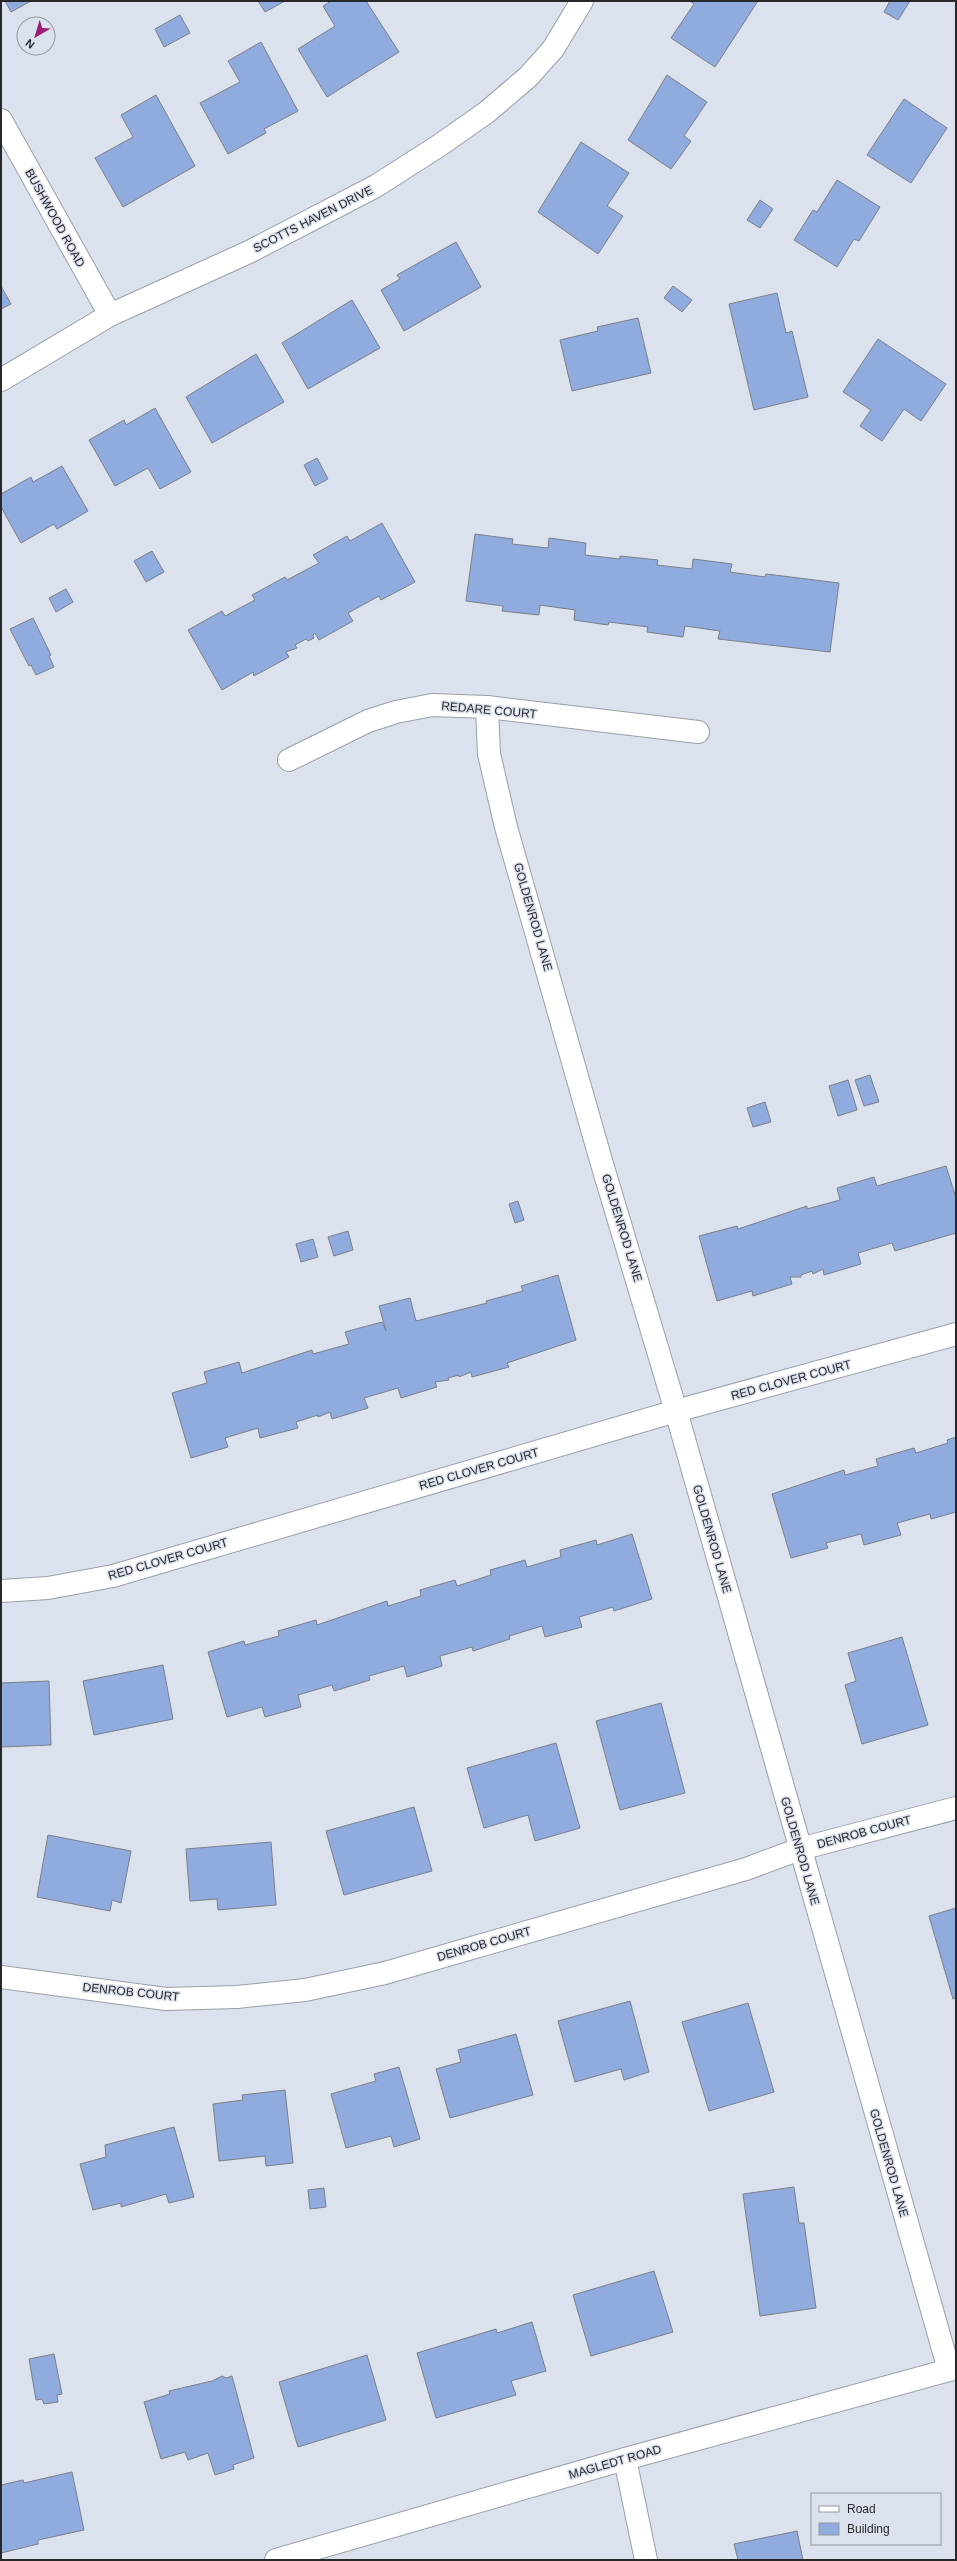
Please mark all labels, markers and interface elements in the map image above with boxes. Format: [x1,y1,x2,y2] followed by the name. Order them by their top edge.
[16,16,56,56] north arrow
[23,37,37,51] text: N
[22,166,88,270] street label: BUSHWOOD ROAD
[251,183,375,255] street label: SCOTTS HAVEN DRIVE
[441,699,538,721] street label: REDARE COURT
[511,861,555,973] street label: GOLDENROD LANE
[599,1172,645,1284] street label: GOLDENROD LANE
[729,1357,853,1403] street label: RED CLOVER COURT
[418,1445,541,1493] street label: RED CLOVER COURT
[690,1483,734,1595] street label: GOLDENROD LANE
[107,1535,230,1583] street label: RED CLOVER COURT
[778,1795,822,1907] street label: GOLDENROD LANE
[815,1812,913,1851] street label: DENROB COURT
[435,1924,533,1964] street label: DENROB COURT
[82,1980,181,2004] street label: DENROB COURT
[867,2107,911,2219] street label: GOLDENROD LANE
[567,2442,663,2482] street label: MAGLEDT ROAD
[811,2493,941,2545] legend
[847,2502,876,2516] text: Road
[847,2522,890,2536] text: Building

